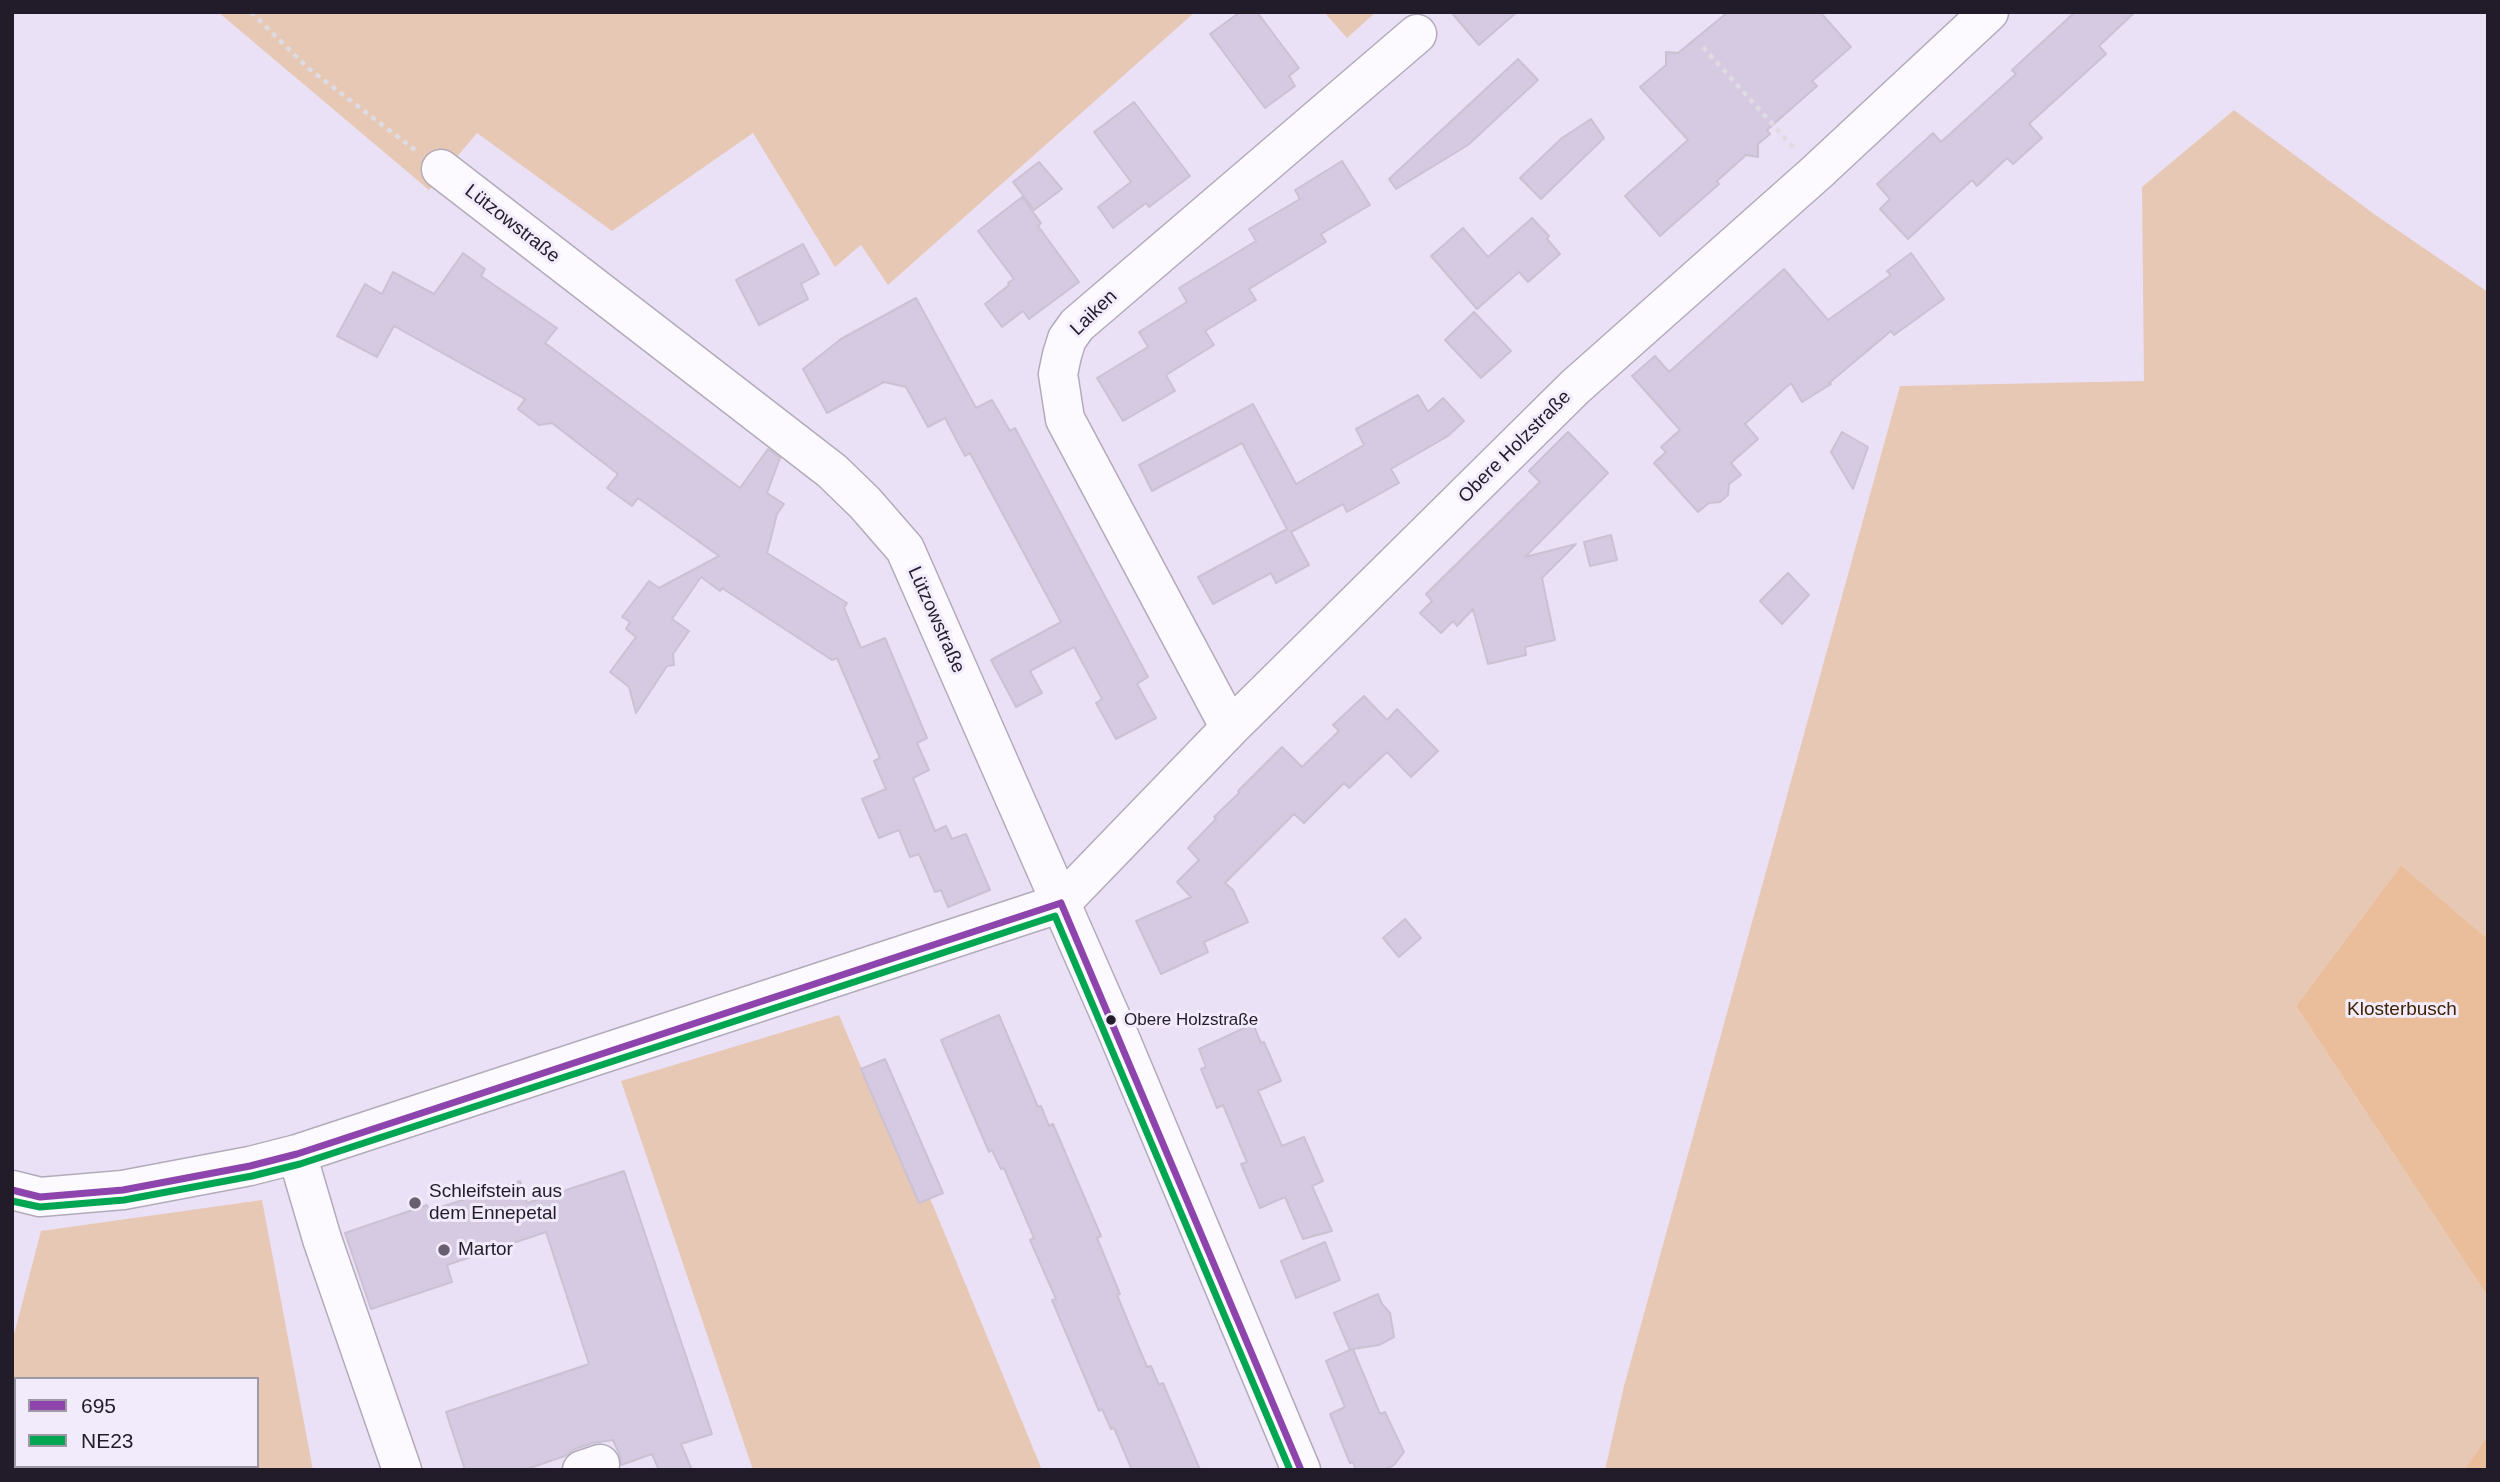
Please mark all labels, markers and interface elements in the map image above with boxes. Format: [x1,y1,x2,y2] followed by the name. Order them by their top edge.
[460,180,564,268] street label: Lützowstraße
[1066,285,1122,341] street label: Laiken
[1454,386,1576,508] street label: Obere Holzstraße
[902,563,970,677] street label: Lützowstraße
[2347,999,2457,1021] park label: Klosterbusch
[1124,1010,1258,1030] place label: Obere Holzstraße
[1104,1013,1118,1027] marker: Obere Holzstraße
[429,1181,562,1225] place label: Schleifstein aus dem Ennepetal
[407,1195,423,1211] marker: Schleifstein aus dem Ennepetal
[458,1239,513,1261] place label: Martor
[436,1242,452,1258] marker: Martor
[14,1377,259,1468] legend
[81,1394,116,1417] text: 695
[81,1429,134,1452] text: NE23

